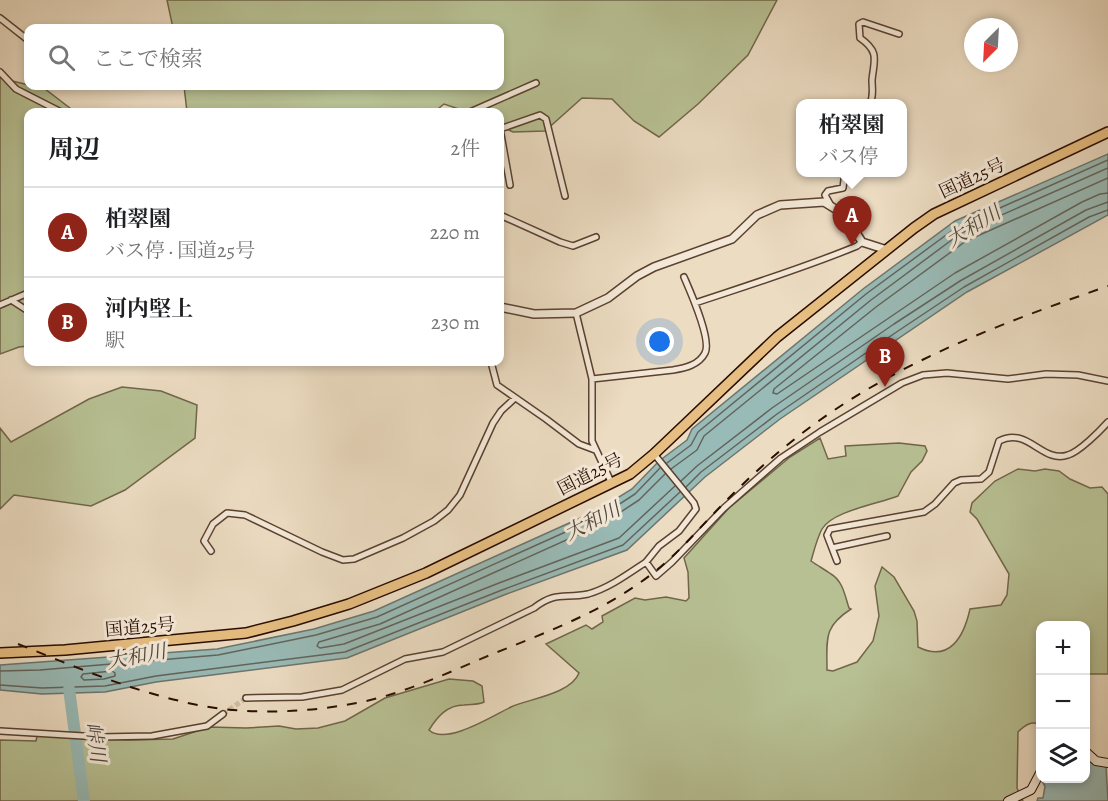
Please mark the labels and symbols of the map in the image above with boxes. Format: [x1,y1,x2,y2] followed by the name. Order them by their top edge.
[964,18,1018,72] north arrow
[935,152,1009,204] street label: 国道25号
[832,196,872,246] pin: A
[941,198,1008,254] water label: 大和川
[645,327,674,356] your location
[866,338,904,387] pin: B
[553,447,627,501] street label: 国道25号
[559,495,627,547] water label: 大和川
[104,612,176,642] street label: 国道25号
[104,637,170,675] water label: 大和川
[79,720,112,766] water label: 峠川

